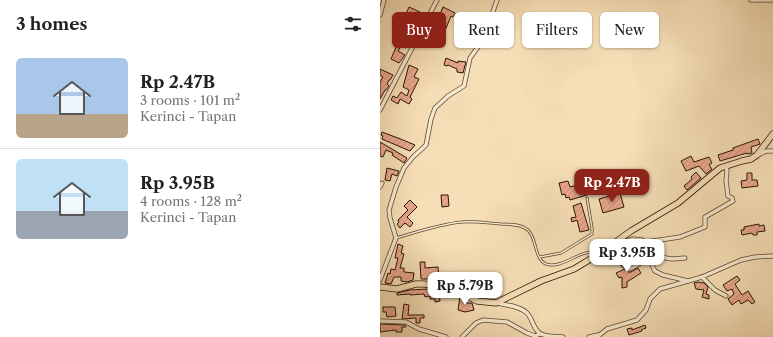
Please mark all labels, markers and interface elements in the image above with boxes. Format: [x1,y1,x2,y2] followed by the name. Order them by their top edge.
[392,12,446,48] chip: Buy
[454,12,514,48] chip: Rent
[522,12,592,48] chip: Filters
[600,12,659,48] chip: New
[342,13,364,35] icon: filters
[16,14,87,34] text: 3 homes
[140,72,215,92] text: Rp 2.47B
[48,74,96,122] icon: home
[140,92,240,108] text: 3 rooms · 101 m²
[140,108,236,124] text: Kerinci - Tapan
[571,169,653,203] pin: Rp 2.47B
[140,173,215,193] text: Rp 3.95B
[583,174,641,190] text: Rp 2.47B
[48,175,96,223] icon: home
[140,193,242,209] text: 4 rooms · 128 m²
[140,209,236,225] text: Kerinci - Tapan
[586,239,668,273] pin: Rp 3.95B
[598,244,656,260] text: Rp 3.95B
[424,272,506,306] pin: Rp 5.79B
[437,277,493,293] text: Rp 5.79B

